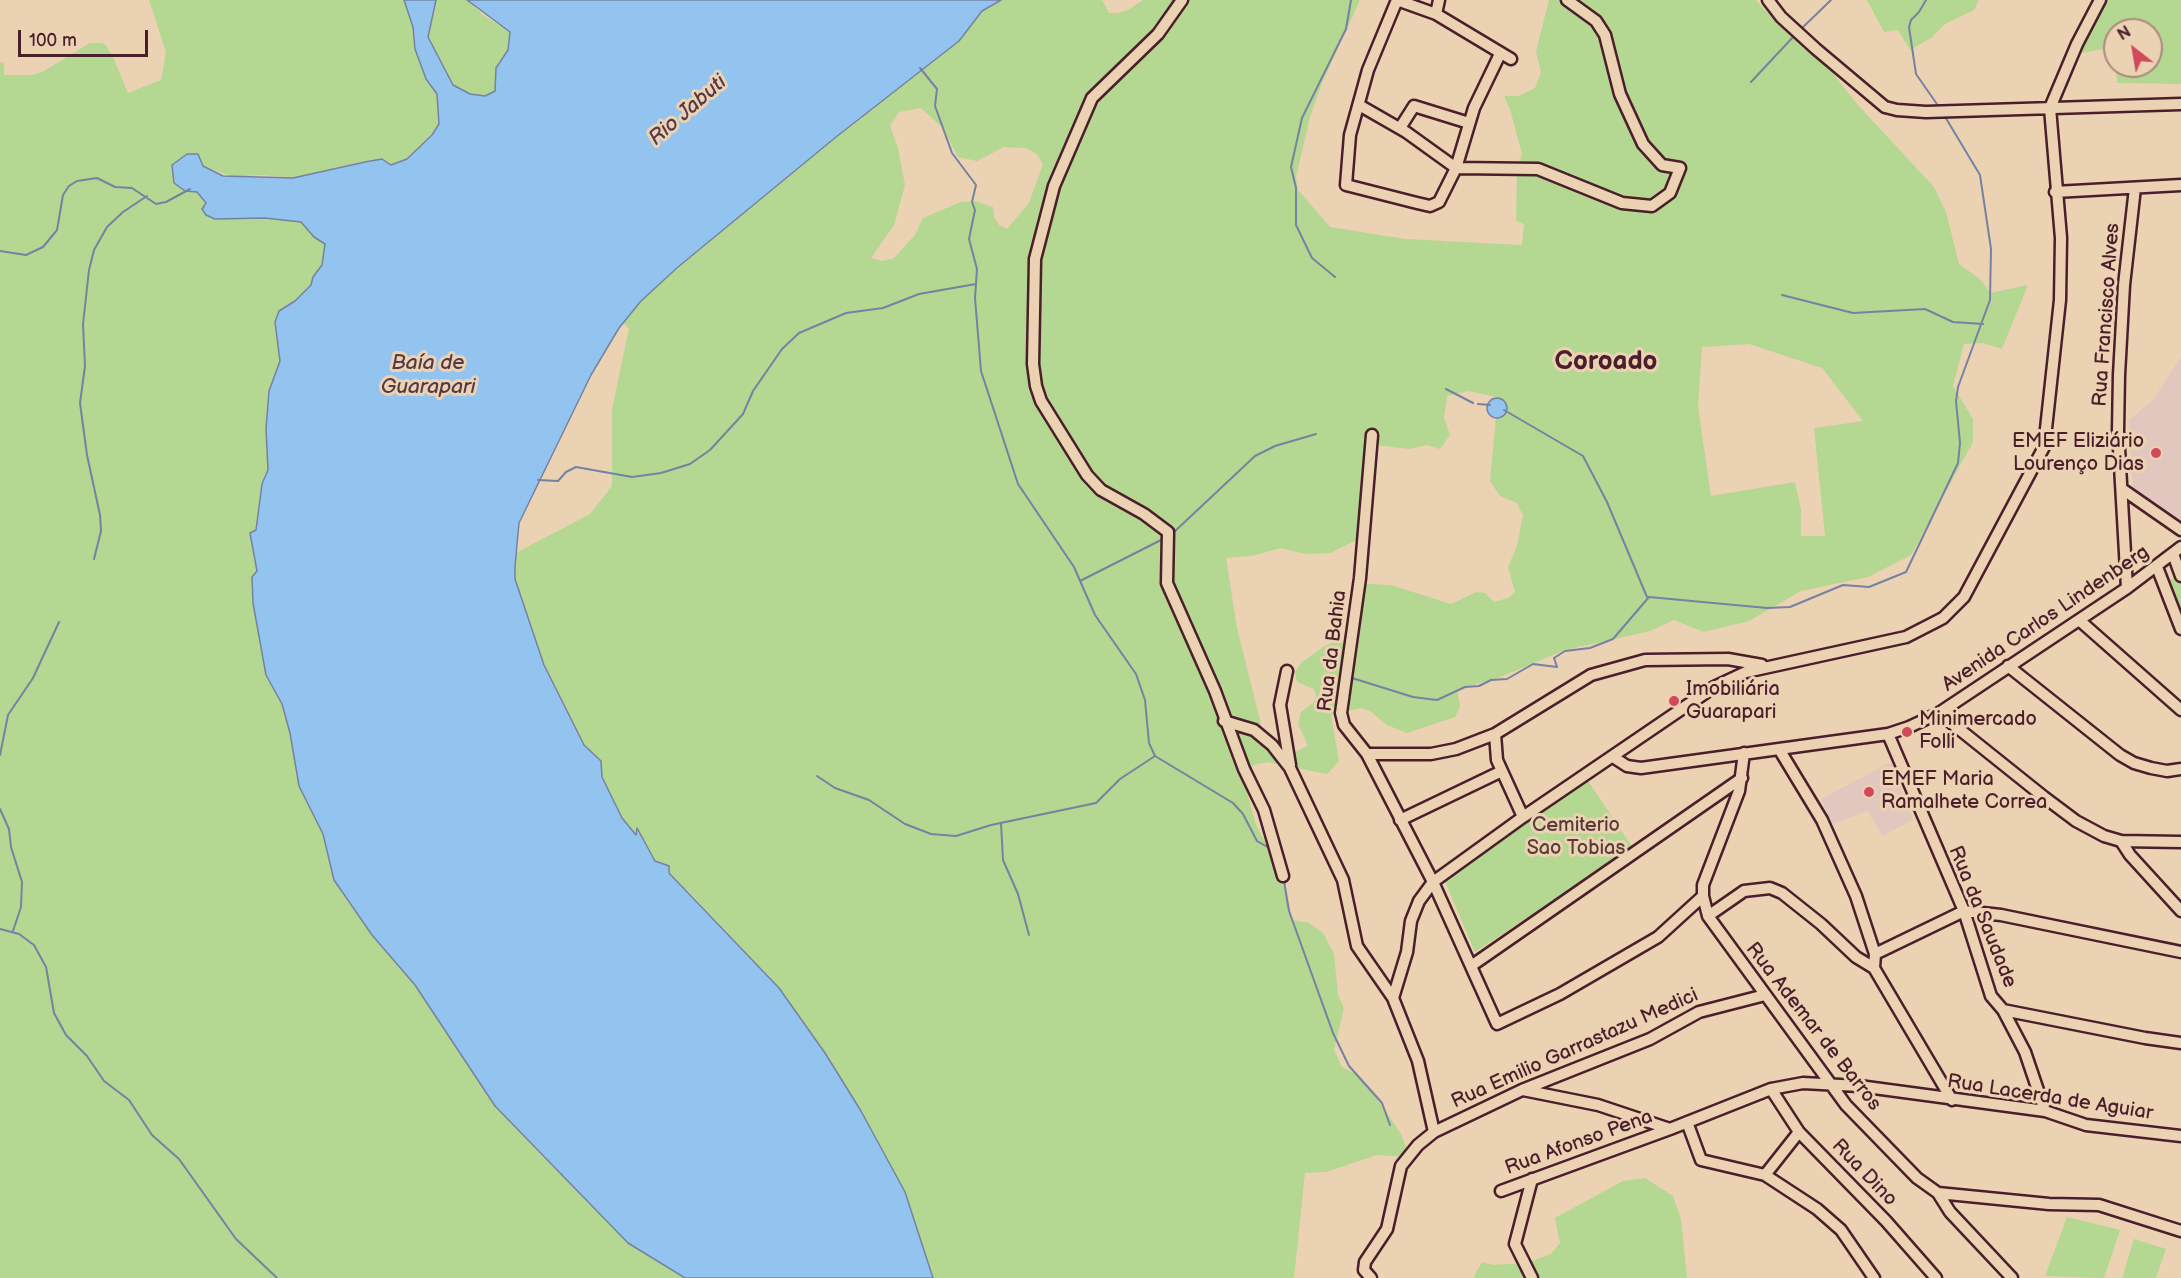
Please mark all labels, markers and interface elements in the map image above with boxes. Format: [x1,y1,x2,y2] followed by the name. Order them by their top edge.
[21,18,152,56] scale bar
[2103,18,2163,78] north arrow
[2114,23,2135,45] text: N
[29,30,77,51] text: 100 m
[644,70,732,152] water label: Rio Jabuti
[2089,222,2125,408] street label: Rua Francisco Alves
[1555,346,1657,378] district label: Coroado
[381,351,475,401] water label: Baía de Guarapari
[2012,430,2144,477] place label: EMEF Eliziário Lourenço Dias
[2149,446,2163,460] marker: EMEF Eliziário Lourenço Dias
[1938,541,2154,697] street label: Avenida Carlos Lindenberg
[1314,589,1352,713] street label: Rua da Bahia
[1686,678,1780,725] place label: Imobiliária Guarapari
[1667,694,1681,708] marker: Imobiliária Guarapari
[1919,708,2037,755] place label: Minimercado Folli
[1900,725,1914,739] marker: Minimercado Folli
[1881,768,2047,815] place label: EMEF Maria Ramalhete Correa
[1862,785,1876,799] marker: EMEF Maria Ramalhete Correa
[1527,814,1625,861] park label: Cemiterio Sao Tobias
[1943,843,2021,991] street label: Rua da Saudade
[1740,938,1886,1116] street label: Rua Ademar de Barros
[1448,984,1702,1114] street label: Rua Emilio Garrastazu Medici
[1945,1070,2155,1126] street label: Rua Lacerda de Aguiar
[1502,1105,1656,1181] street label: Rua Afonso Pena
[1826,1134,1902,1212] street label: Rua Dino

